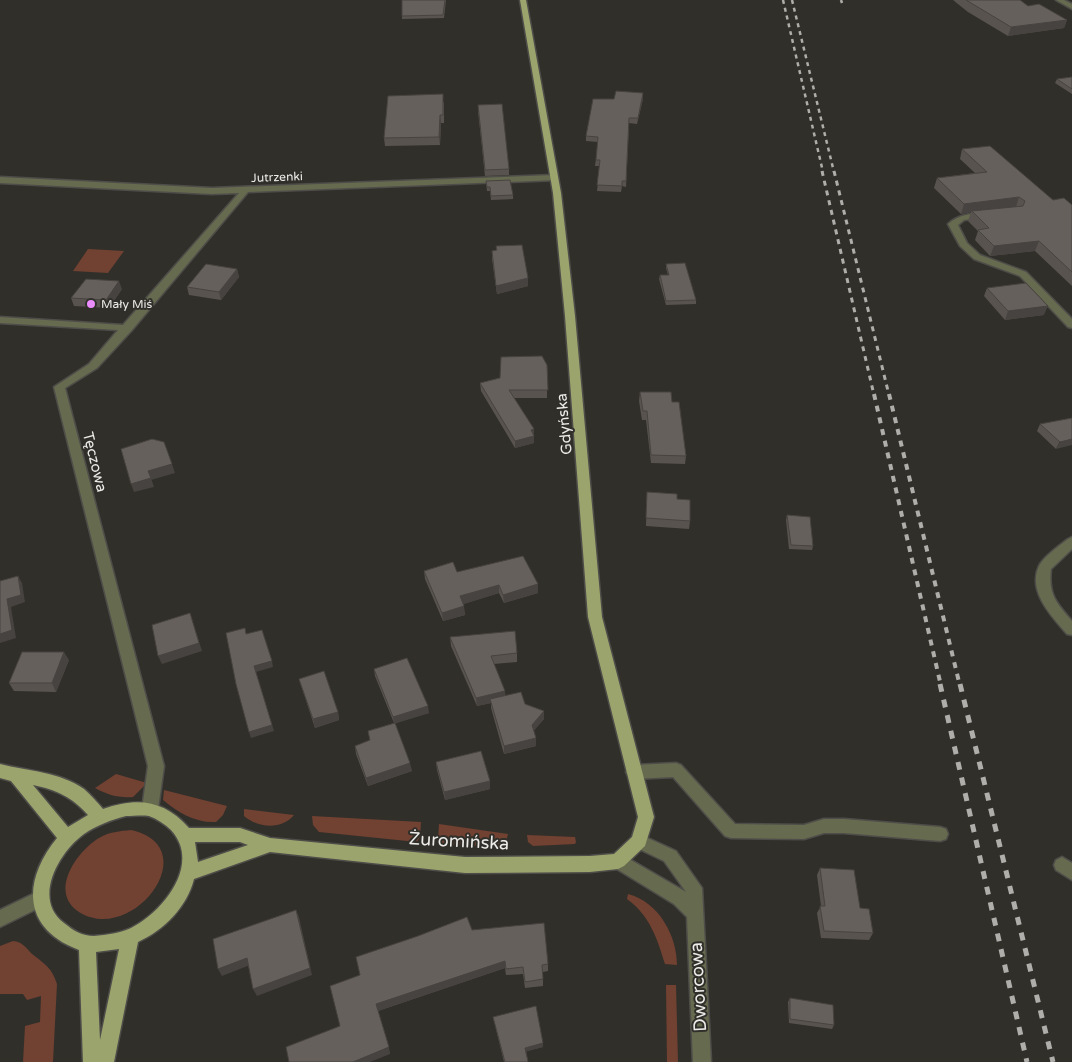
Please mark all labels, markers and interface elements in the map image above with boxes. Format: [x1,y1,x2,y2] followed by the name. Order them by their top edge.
[251,169,303,185] street label: Jutrzenki
[101,297,152,311] place label: Mały Miś
[85,298,97,310] marker: Mały Miś
[552,392,576,456] street label: Gdyńska
[79,430,111,494] street label: Tęczowa
[408,827,510,855] street label: Żuromińska
[685,942,711,1032] street label: Dworcowa

